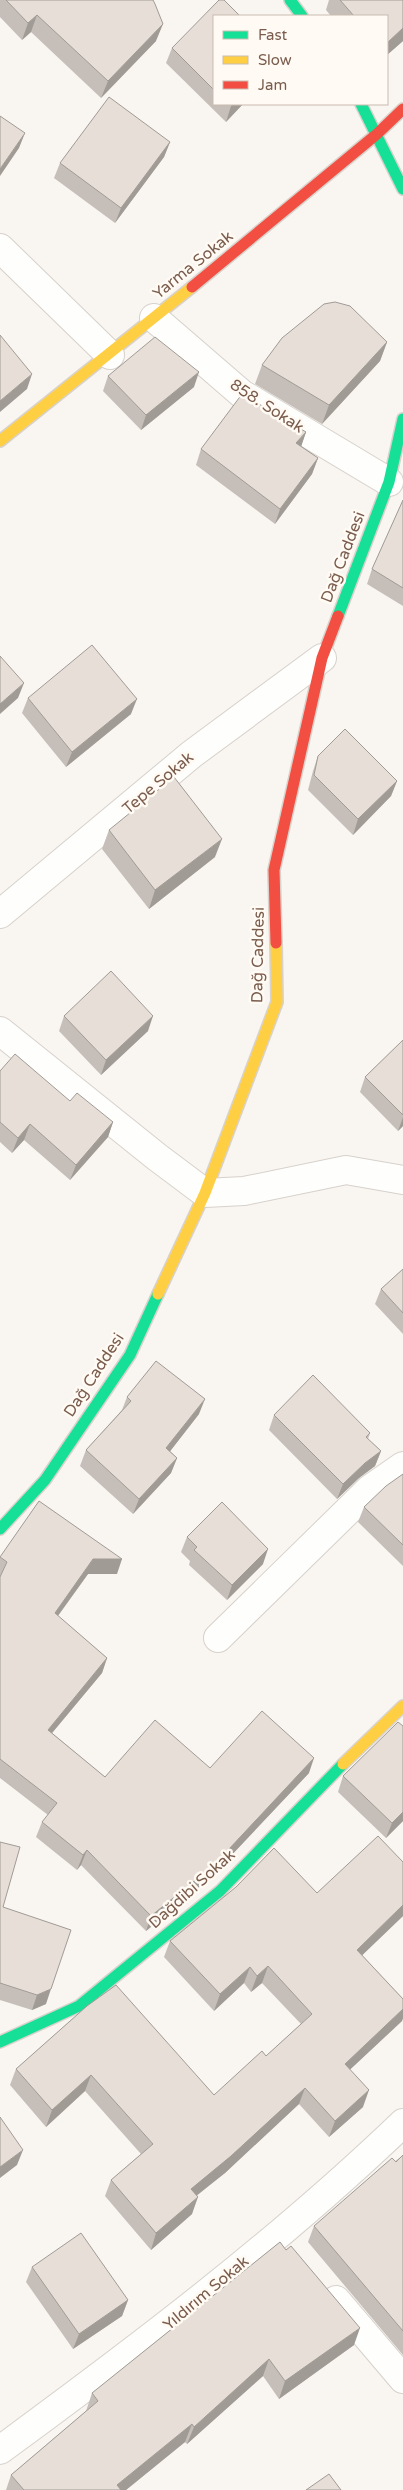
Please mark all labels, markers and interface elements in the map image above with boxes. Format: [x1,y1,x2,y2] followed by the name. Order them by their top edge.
[213,15,388,105] legend
[258,26,288,44] text: Fast
[258,51,292,69] text: Slow
[258,76,287,94] text: Jam
[149,226,237,304] street label: Yarma Sokak
[226,375,308,437] street label: 858. Sokak
[316,509,370,605] street label: Dağ Caddesi
[118,747,198,819] street label: Tepe Sokak
[247,907,269,1003] street label: Dağ Caddesi
[59,1329,129,1421] street label: Dağ Caddesi
[145,1845,239,1933] street label: Dağdibi Sokak
[159,2251,253,2335] street label: Yıldırım Sokak

